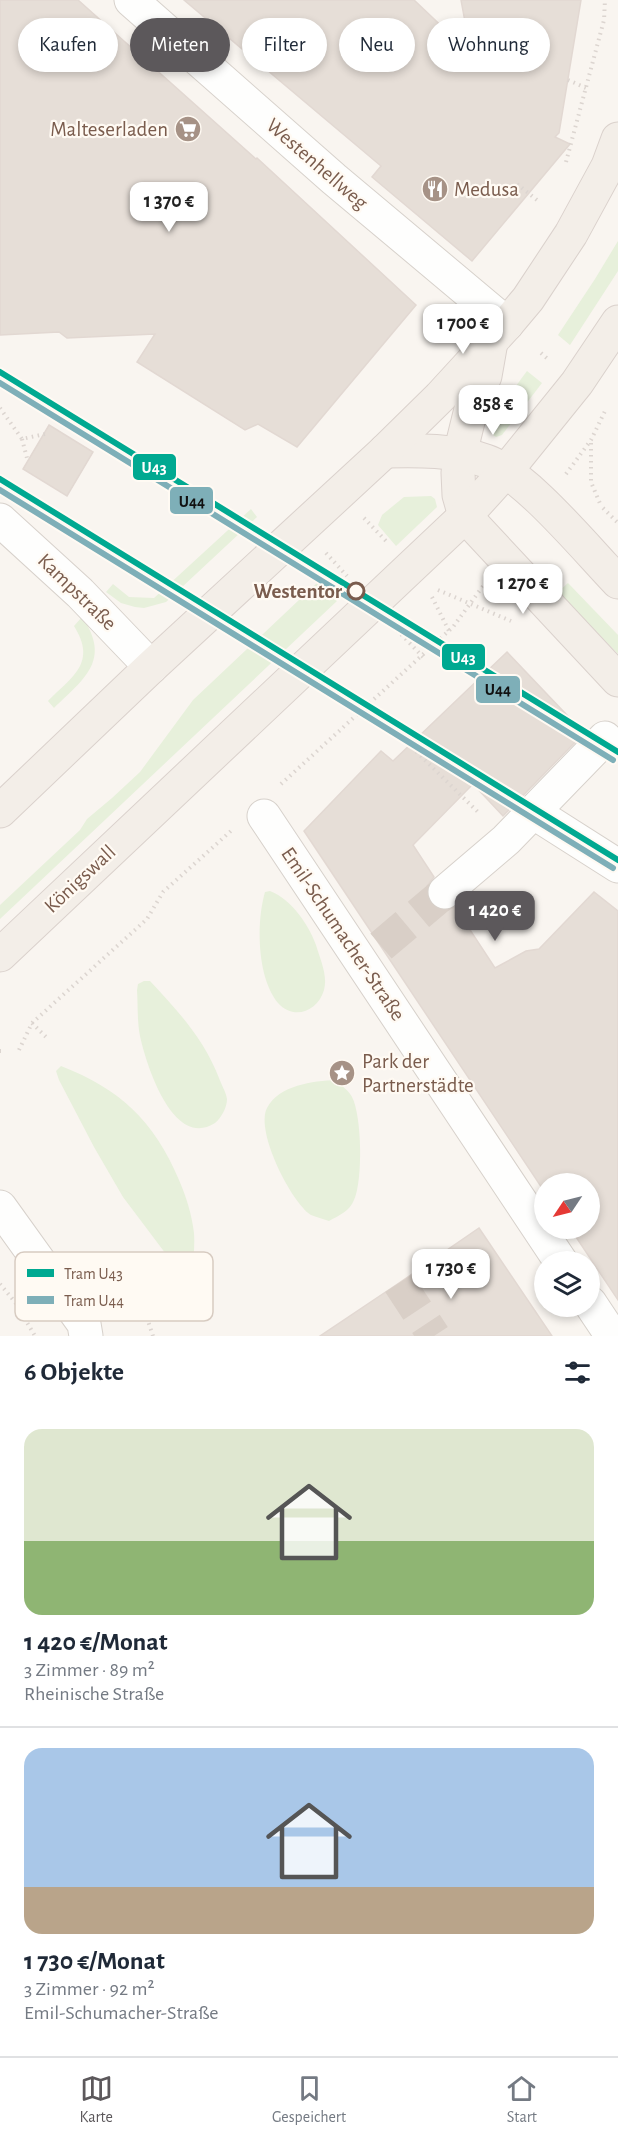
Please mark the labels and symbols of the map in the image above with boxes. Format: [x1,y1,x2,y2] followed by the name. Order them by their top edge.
[173,114,203,144] supermarket icon: Malteserladen
[262,115,372,214] street label: Westenhellweg
[50,119,168,140] place label: Malteserladen
[420,174,450,204] restaurant icon: Medusa
[454,179,519,200] place label: Medusa
[114,182,224,233] pin: 1 370 €
[408,304,518,355] pin: 1 700 €
[451,385,535,436] pin: 858 €
[132,453,177,481] line badge: U43
[141,460,167,476] text: U43
[169,486,214,515] line badge: U44
[179,494,205,510] text: U44
[34,550,120,634] street label: Kampstraße
[468,564,578,615] pin: 1 270 €
[254,581,343,602] place label: Westentor
[347,582,365,600] marker: Westentor
[441,643,486,671] line badge: U43
[450,650,476,666] text: U43
[475,675,521,704] line badge: U44
[485,682,511,698] text: U44
[40,841,120,917] street label: Königswall
[277,843,409,1025] street label: Emil-Schumacher-Straße
[440,891,550,942] pin: 1 420 €
[362,1051,474,1096] place label: Park der Partnerstädte
[327,1058,357,1088] place icon: Park der Partnerstädte
[534,1173,600,1239] north arrow
[396,1249,506,1300] pin: 1 730 €
[15,1252,213,1321] legend
[64,1266,123,1282] text: Tram U43
[64,1293,124,1309] text: Tram U44

